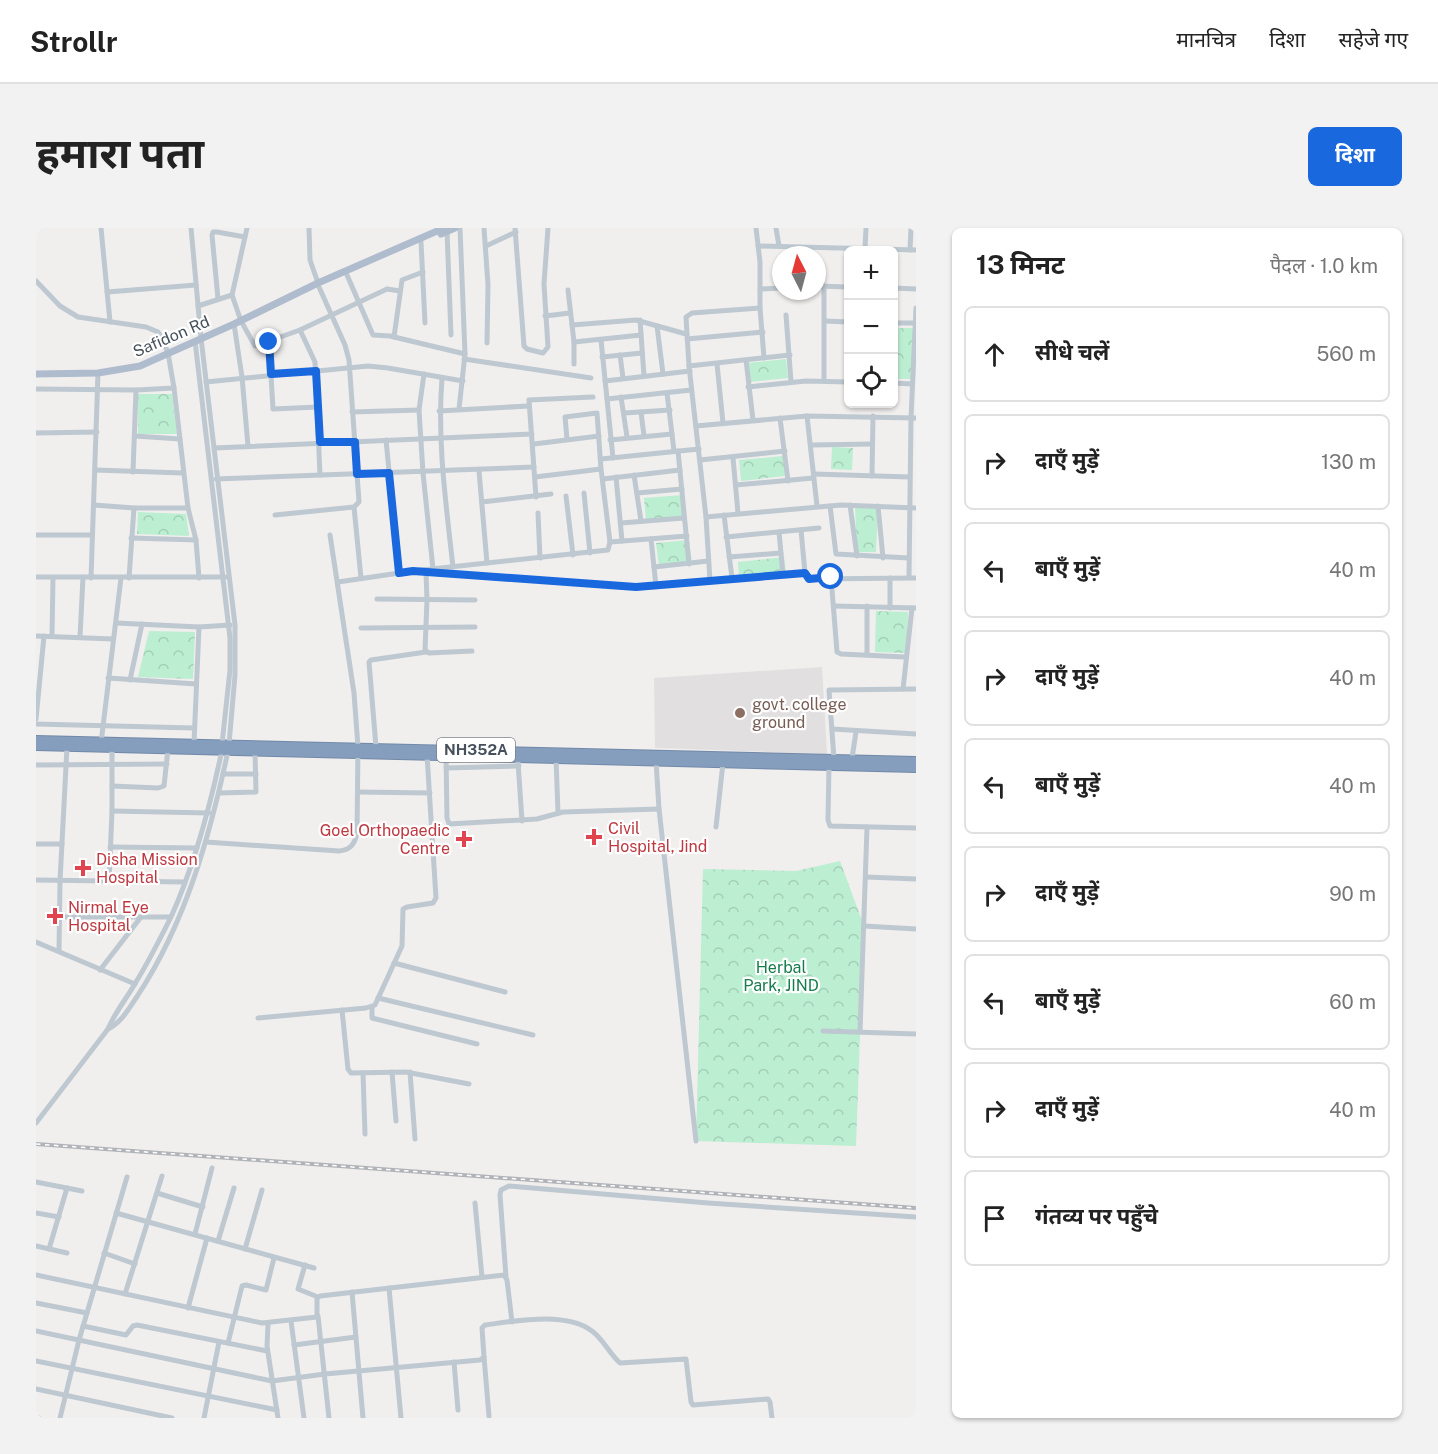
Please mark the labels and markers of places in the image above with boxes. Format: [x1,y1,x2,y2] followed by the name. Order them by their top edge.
[752,695,847,732] place label: govt. college ground
[733,706,747,720] marker: govt. college ground
[608,819,707,856] place label: Civil Hospital, Jind
[320,821,450,858] place label: Goel Orthopaedic Centre
[585,828,603,846] marker: Civil Hospital, Jind
[455,830,473,848] marker: Goel Orthopaedic Centre
[96,850,198,887] place label: Disha Mission Hospital
[74,859,92,877] marker: Disha Mission Hospital
[68,898,149,935] place label: Nirmal Eye Hospital
[46,907,64,925] marker: Nirmal Eye Hospital

